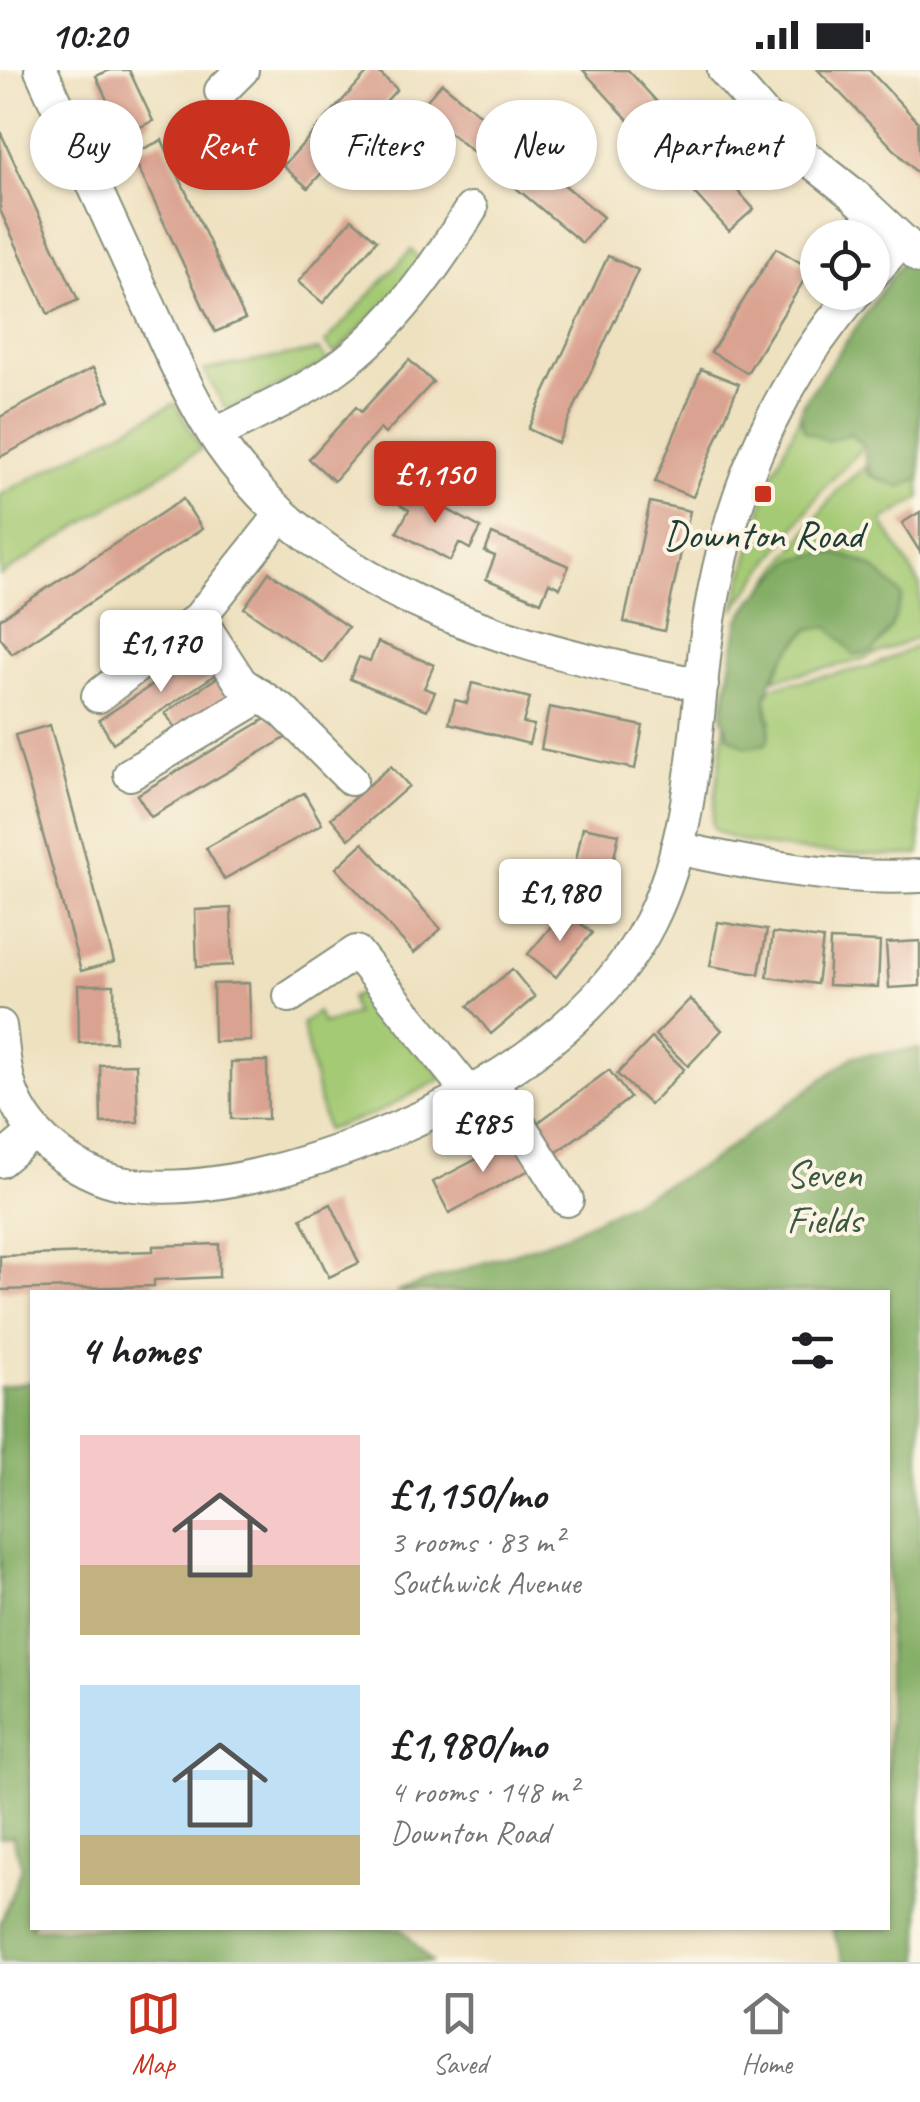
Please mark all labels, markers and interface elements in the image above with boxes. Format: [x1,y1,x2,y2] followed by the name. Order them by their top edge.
[50,12,126,59] text: 10:20
[30,100,143,190] chip: Buy
[163,100,290,190] chip: Rent
[310,100,456,190] chip: Filters
[476,100,597,190] chip: New
[617,100,816,190] chip: Apartment
[800,220,890,310] map controls
[800,220,890,310] button: locate
[354,441,516,526] pin: £1,150
[396,453,474,494] text: £1,150
[752,483,774,505] marker: Downton Road
[663,510,869,560] place label: Downton Road
[80,610,242,695] pin: £1,170
[122,622,200,663] text: £1,170
[479,859,641,944] pin: £1,980
[521,871,599,912] text: £1,980
[424,1090,542,1175] pin: £985
[455,1102,511,1143] text: £985
[786,1149,865,1245] park label: Seven Fields
[785,1323,840,1378] icon: filters
[80,1324,199,1377] text: 4 homes
[390,1468,546,1521] text: £1,150/mo
[160,1475,280,1595] icon: home
[390,1521,563,1562] text: 3 rooms · 83 m²
[390,1562,581,1603] text: Southwick Avenue
[390,1718,546,1771] text: £1,980/mo
[160,1725,280,1845] icon: home
[390,1771,577,1812] text: 4 rooms · 148 m²
[390,1812,550,1853] text: Downton Road
[126,1986,181,2081] tab: Map
[432,1986,487,2081] tab: Saved
[739,1986,794,2081] tab: Home

